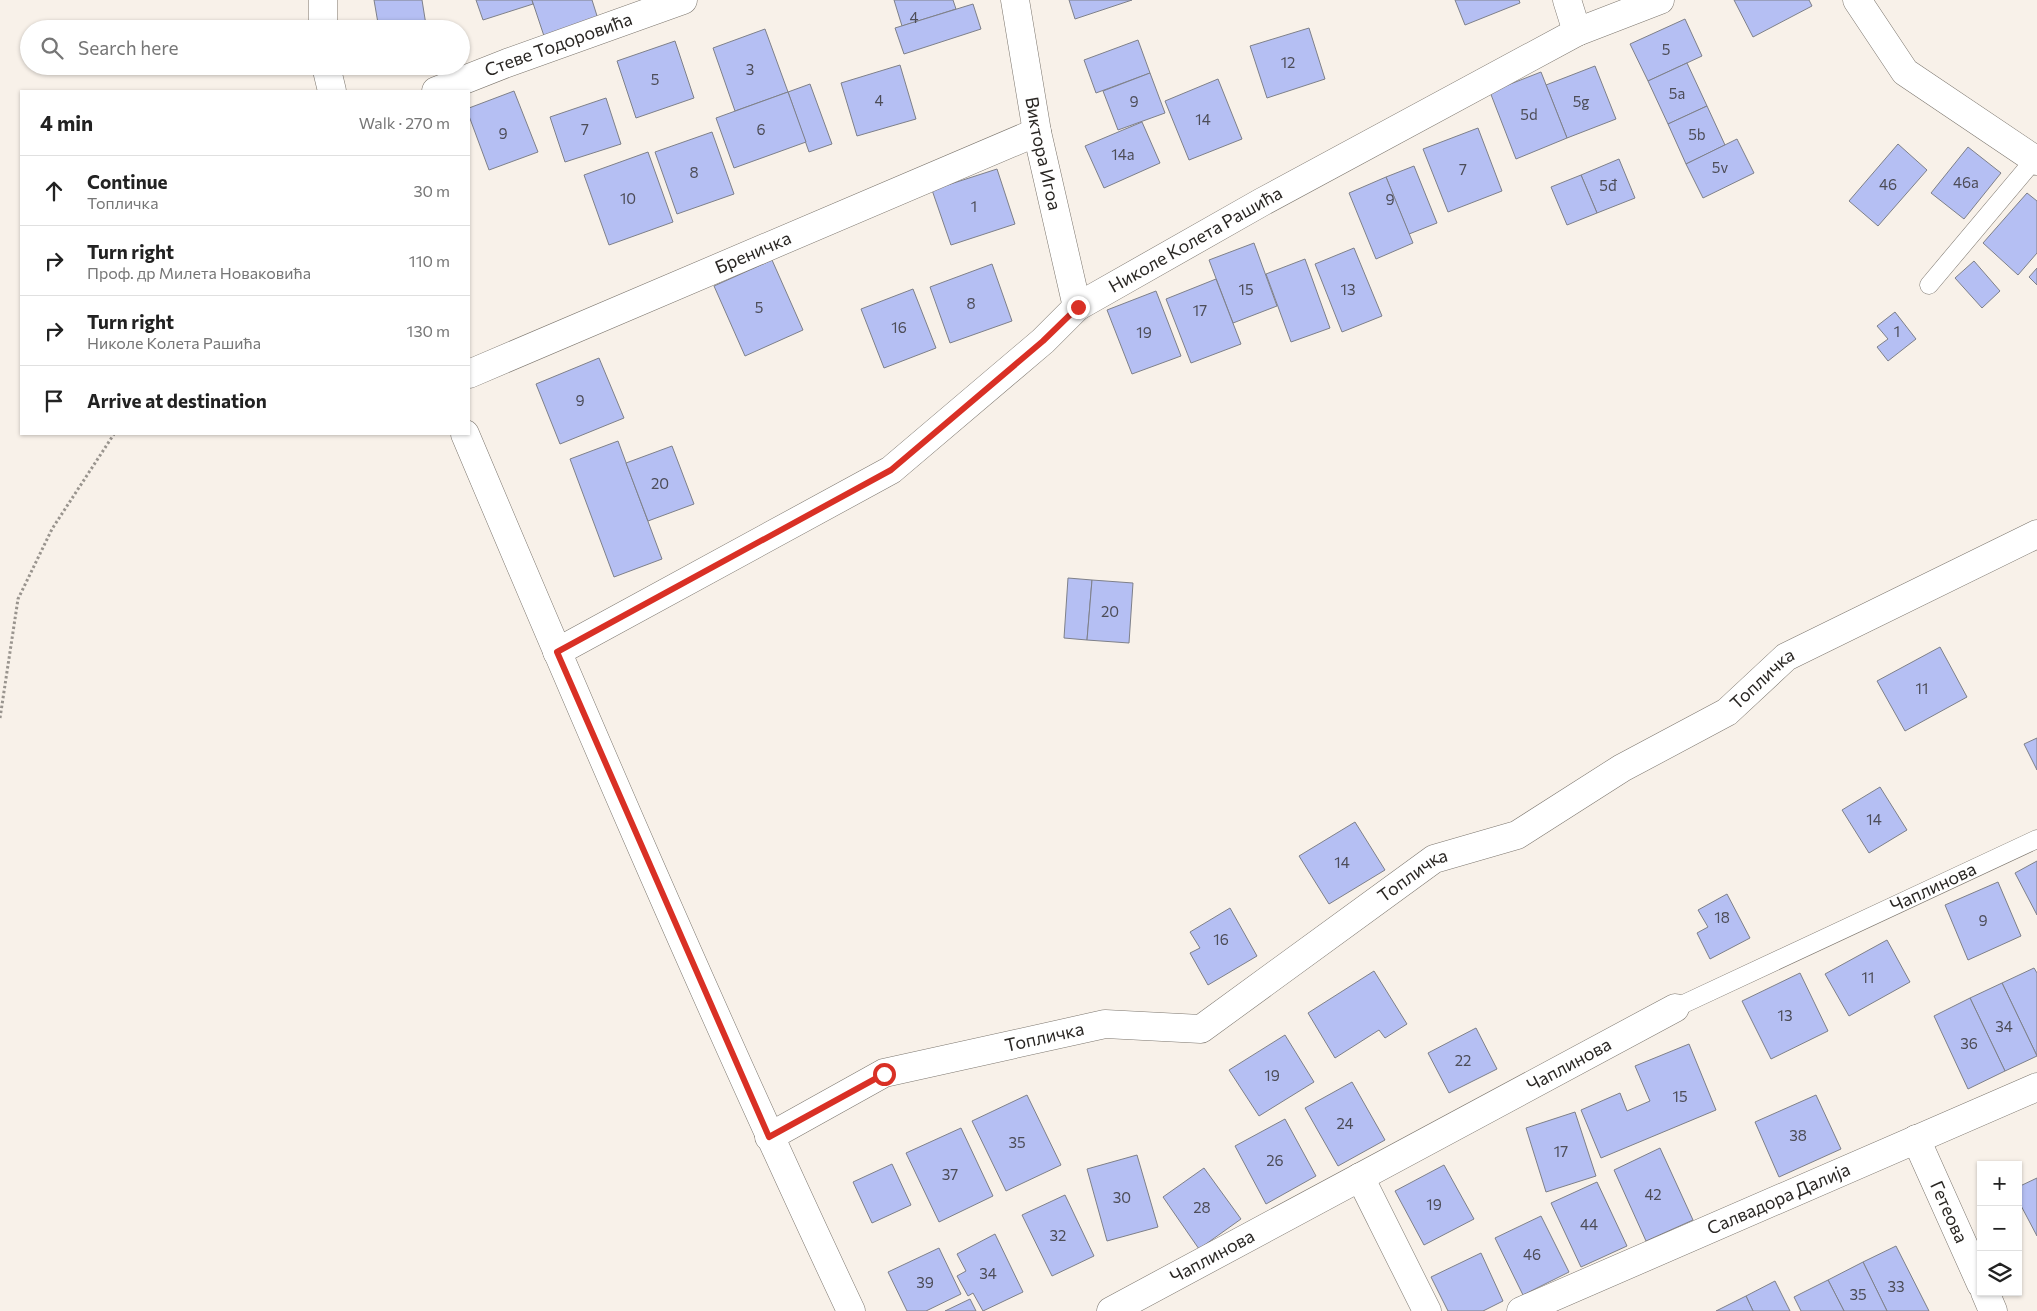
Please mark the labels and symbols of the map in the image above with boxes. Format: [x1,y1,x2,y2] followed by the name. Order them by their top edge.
[481,7,635,81] street label: Стеве Тодоровића
[910,8,919,26] house number: 4
[1662,40,1670,58] house number: 5
[1281,53,1295,71] house number: 12
[746,60,754,78] house number: 3
[651,70,659,88] house number: 5
[1669,84,1685,102] house number: 5a
[875,91,884,109] house number: 4
[1129,92,1139,110] house number: 9
[1573,92,1589,110] house number: 5g
[1021,95,1067,212] street label: Виктора Игоа
[1520,105,1538,123] house number: 5d
[1195,110,1211,128] house number: 14
[581,120,589,138] house number: 7
[756,120,766,138] house number: 6
[498,124,508,142] house number: 9
[1688,125,1706,143] house number: 5b
[1111,145,1135,163] house number: 14a
[1712,158,1728,176] house number: 5v
[1459,160,1467,178] house number: 7
[689,163,699,181] house number: 8
[1953,173,1979,191] house number: 46a
[1879,175,1897,193] house number: 46
[1599,176,1618,194] house number: 5đ
[1104,181,1286,297] street label: Николе Колета Рашића
[620,189,636,207] house number: 10
[1385,190,1395,208] house number: 9
[971,197,977,215] house number: 1
[712,226,794,278] street label: Бреничка
[1238,280,1254,298] house number: 15
[1341,280,1355,298] house number: 13
[966,294,976,312] house number: 8
[1067,296,1090,319] route end
[755,298,763,316] house number: 5
[1193,301,1207,319] house number: 17
[891,318,907,336] house number: 16
[1894,322,1900,340] house number: 1
[1136,323,1152,341] house number: 19
[575,391,585,409] house number: 9
[651,474,669,492] house number: 20
[1101,602,1119,620] house number: 20
[1725,643,1798,714] street label: Топличка
[1916,679,1928,697] house number: 11
[1866,810,1882,828] house number: 14
[1373,844,1450,906] street label: Топличка
[1334,853,1350,871] house number: 14
[1886,857,1979,916] street label: Чаплинова
[1714,908,1730,926] house number: 18
[1978,911,1988,929] house number: 9
[1213,930,1229,948] house number: 16
[1862,968,1874,986] house number: 11
[1778,1006,1792,1024] house number: 13
[1003,1017,1086,1056] street label: Топличка
[1995,1017,2013,1035] house number: 34
[1523,1032,1615,1096] street label: Чаплинова
[1960,1034,1978,1052] house number: 36
[1455,1051,1471,1069] house number: 22
[873,1063,896,1086] route start
[1264,1066,1280,1084] house number: 19
[1672,1087,1688,1105] house number: 15
[1336,1114,1354,1132] house number: 24
[1789,1126,1807,1144] house number: 38
[1008,1133,1026,1151] house number: 35
[1554,1142,1568,1160] house number: 17
[1266,1151,1284,1169] house number: 26
[1703,1157,1853,1239] street label: Салвадора Далија
[942,1165,958,1183] house number: 37
[1926,1177,1973,1246] street label: Гетеова
[1644,1185,1662,1203] house number: 42
[1113,1188,1131,1206] house number: 30
[1426,1195,1442,1213] house number: 19
[1193,1198,1211,1216] house number: 28
[1580,1215,1598,1233] house number: 44
[1166,1224,1258,1287] street label: Чаплинова
[1050,1226,1066,1244] house number: 32
[1523,1245,1541,1263] house number: 46
[979,1264,997,1282] house number: 34
[916,1273,934,1291] house number: 39
[1887,1277,1905,1295] house number: 33
[1849,1285,1867,1303] house number: 35

